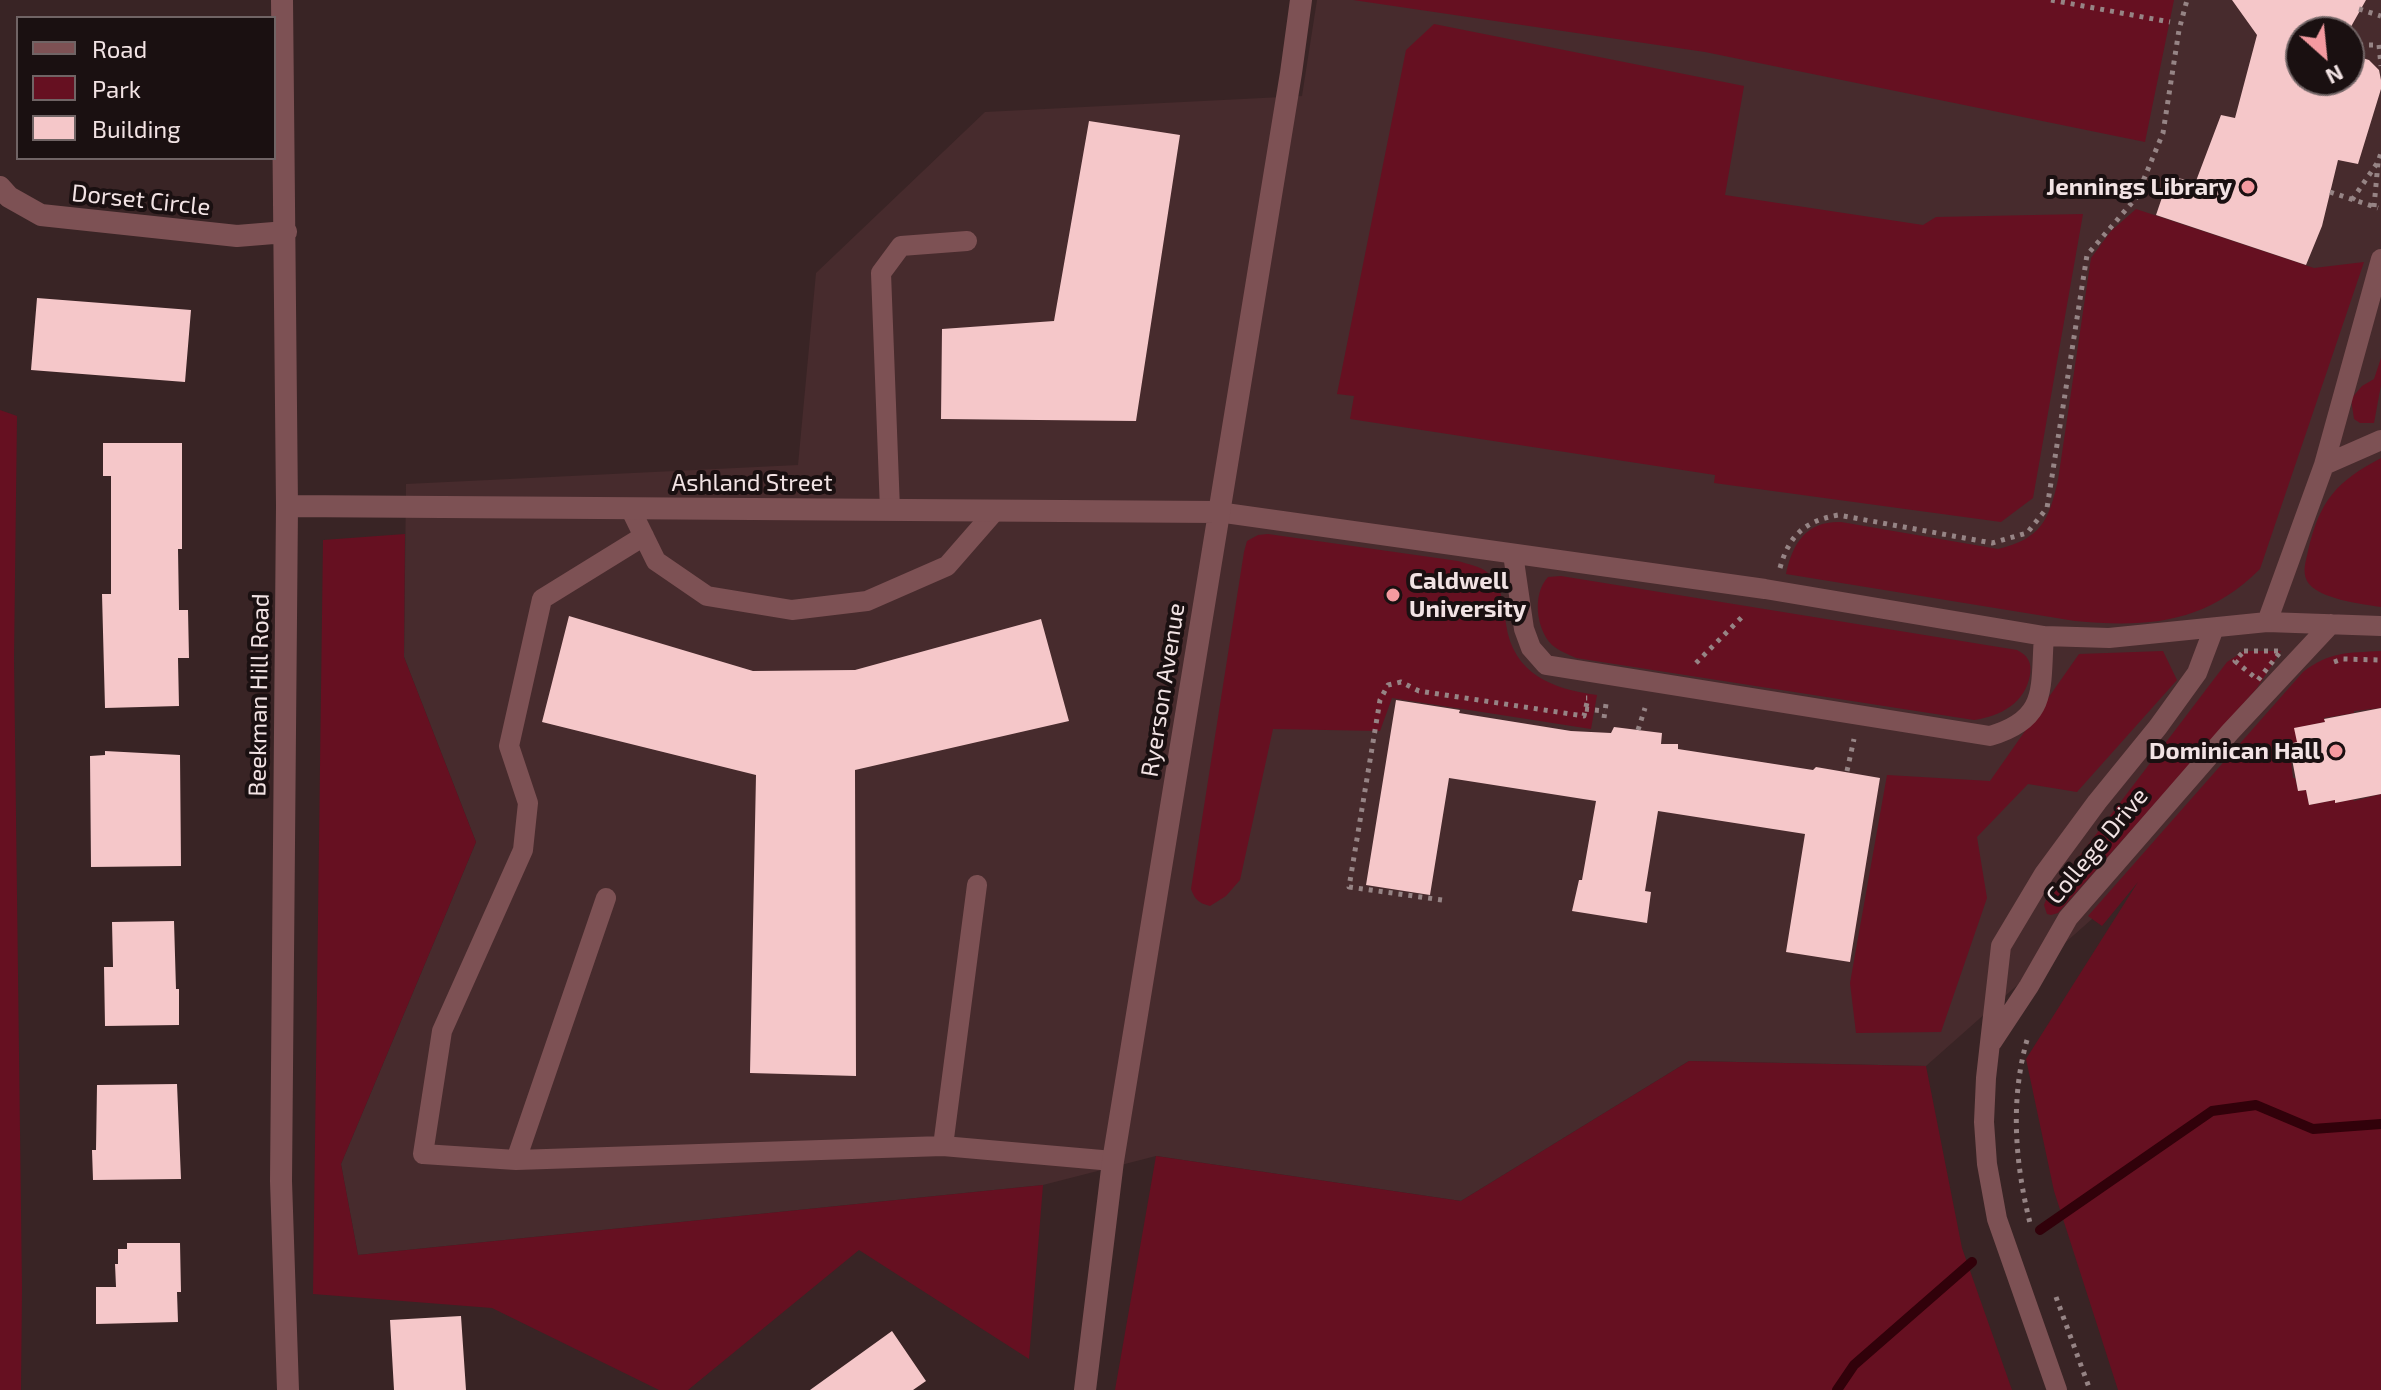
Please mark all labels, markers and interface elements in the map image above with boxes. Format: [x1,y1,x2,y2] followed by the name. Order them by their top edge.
[16,16,276,160] legend
[2285,16,2365,96] north arrow
[92,34,147,63] text: Road
[2322,60,2348,91] text: N
[92,74,141,103] text: Park
[92,114,181,143] text: Building
[2046,173,2232,201] place label: Jennings Library
[70,178,212,222] street label: Dorset Circle
[2239,178,2257,196] marker: Jennings Library
[671,469,833,497] street label: Ashland Street
[1409,567,1526,623] place label: Caldwell University
[1384,586,1402,604] marker: Caldwell University
[243,593,275,797] street label: Beekman Hill Road
[1135,601,1191,779] street label: Ryerson Avenue
[2149,737,2320,765] place label: Dominican Hall
[2327,742,2345,760] marker: Dominican Hall
[2040,782,2154,910] street label: College Drive

